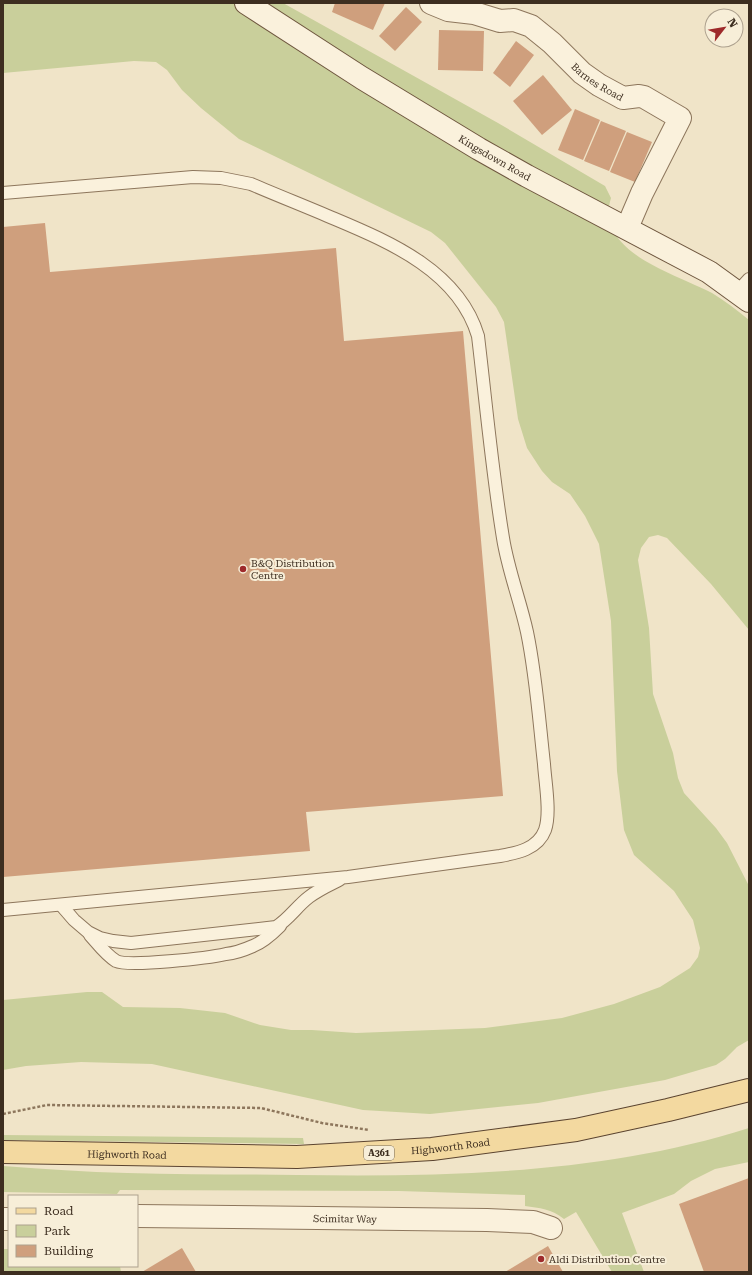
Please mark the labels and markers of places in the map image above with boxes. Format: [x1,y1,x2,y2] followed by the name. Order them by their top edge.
[251,558,335,581] place label: B&Q Distribution Centre
[238,564,248,574] marker: B&Q Distribution Centre
[536,1254,546,1264] marker: Aldi Distribution Centre
[549,1254,666,1265] place label: Aldi Distribution Centre

